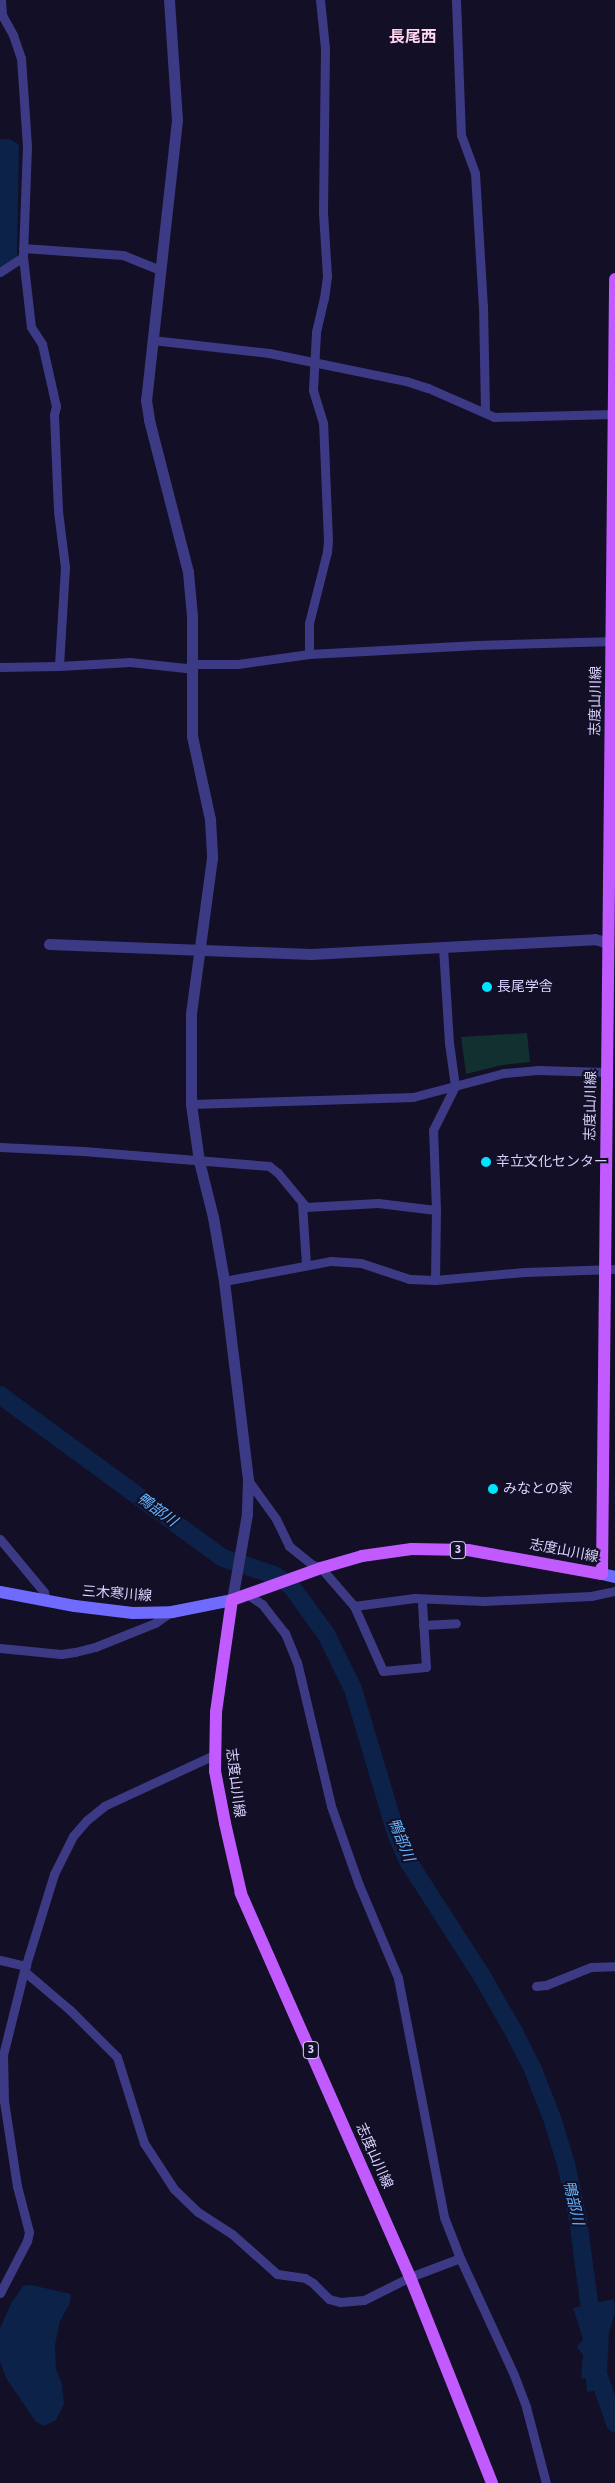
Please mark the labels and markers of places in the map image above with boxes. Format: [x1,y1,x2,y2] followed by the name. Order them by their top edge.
[497,979,553,995] place label: 長尾学舎
[481,981,493,993] marker: 長尾学舎
[496,1154,608,1170] place label: 辛立文化センター
[480,1156,492,1168] marker: 辛立文化センター
[503,1481,573,1497] place label: みなとの家
[487,1483,499,1495] marker: みなとの家

